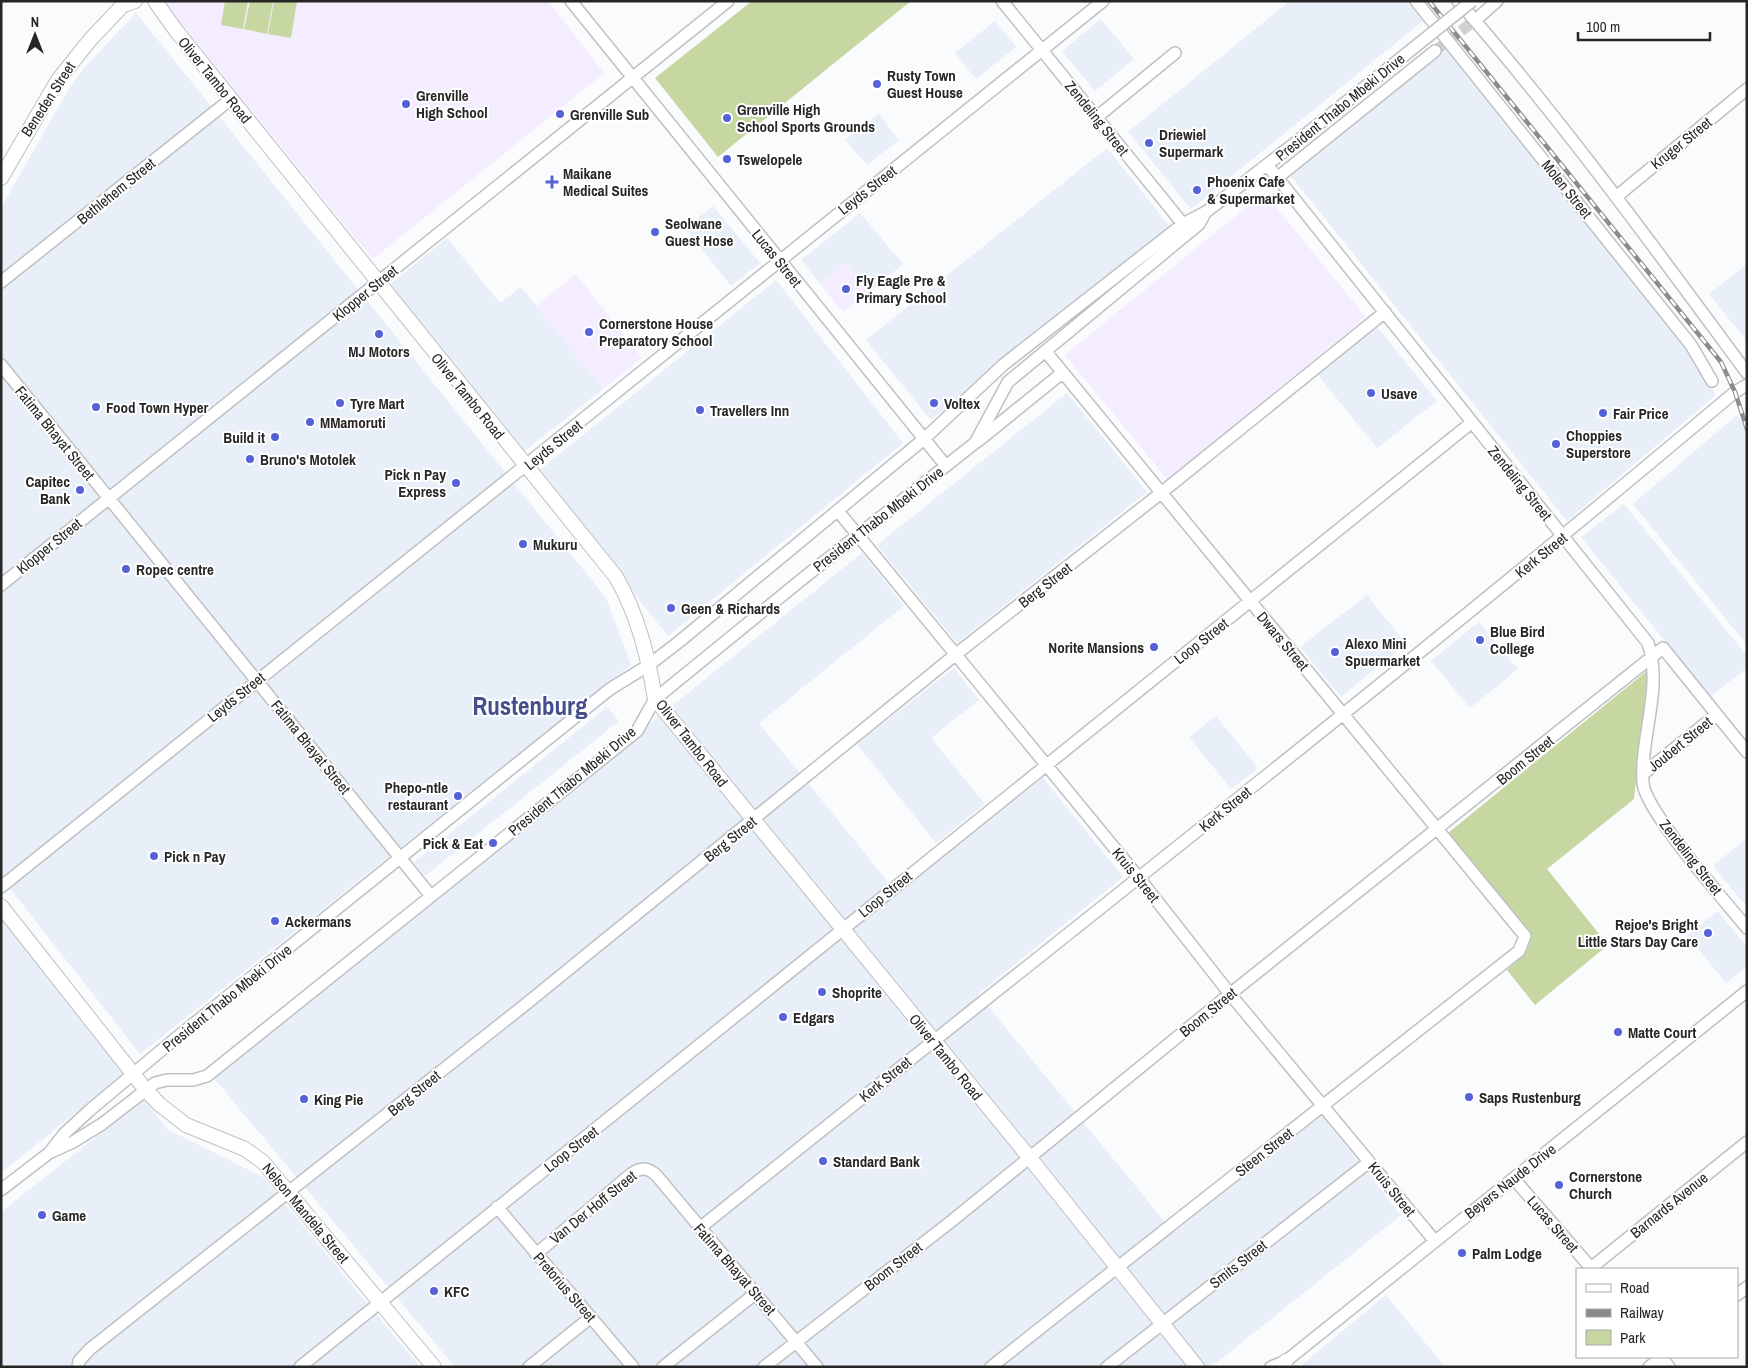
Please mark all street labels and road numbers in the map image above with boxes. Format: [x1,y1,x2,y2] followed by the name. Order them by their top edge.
[173,32,257,128] street label: Oliver Tambo Road
[1271,48,1409,166] street label: President Thabo Mbeki Drive
[16,57,80,141] street label: Beneden Street
[1060,76,1134,160] street label: Zendeling Street
[1646,111,1716,174] street label: Kruger Street
[72,153,160,229] street label: Bethlehem Street
[1537,155,1597,223] street label: Molen Street
[833,160,901,220] street label: Leyds Street
[747,225,807,292] street label: Lucas Street
[328,260,403,326] street label: Klopper Street
[426,348,510,444] street label: Oliver Tambo Road
[10,381,100,485] street label: Fatima Bhayat Street
[520,415,587,475] street label: Leyds Street
[1483,441,1557,525] street label: Zendeling Street
[808,461,948,577] street label: President Thabo Mbeki Drive
[12,513,87,579] street label: Klopper Street
[1510,527,1572,583] street label: Kerk Street
[1014,557,1076,612] street label: Berg Street
[1252,607,1314,675] street label: Dwars Street
[1169,613,1233,669] street label: Loop Street
[203,667,270,727] street label: Leyds Street
[266,695,356,799] street label: Fatima Bhayat Street
[651,695,733,791] street label: Oliver Tambo Road
[1643,711,1717,776] street label: Joubert Street
[504,721,640,841] street label: President Thabo Mbeki Drive
[1492,730,1559,790] street label: Boom Street
[1194,781,1256,837] street label: Kerk Street
[699,811,761,867] street label: Berg Street
[1655,815,1728,900] street label: Zendeling Street
[1107,843,1165,907] street label: Kruis Street
[854,865,917,922] street label: Loop Street
[158,939,296,1057] street label: President Thabo Mbeki Drive
[1175,982,1242,1042] street label: Boom Street
[904,1009,988,1105] street label: Oliver Tambo Road
[854,1051,916,1107] street label: Kerk Street
[383,1065,445,1121] street label: Berg Street
[539,1121,603,1177] street label: Loop Street
[1231,1122,1298,1181] street label: Steen Street
[1460,1139,1560,1223] street label: Beyers Naude Drive
[1363,1157,1421,1221] street label: Kruis Street
[258,1158,355,1268] street label: Nelson Mandela Street
[545,1165,641,1249] street label: Van Der Hoff Street
[1626,1167,1712,1243] street label: Barnards Avenue
[1522,1191,1584,1257] street label: Lucas Street
[689,1218,781,1320] street label: Fatima Bhayat Street
[1205,1235,1272,1293] street label: Smits Street
[860,1236,927,1295] street label: Boom Street
[529,1248,602,1327] street label: Pretorius Street

